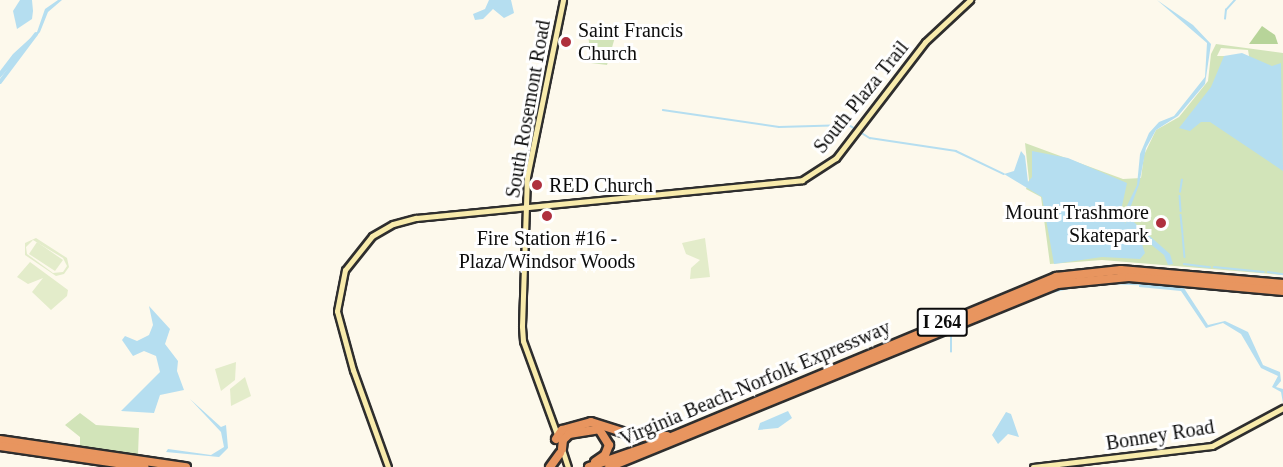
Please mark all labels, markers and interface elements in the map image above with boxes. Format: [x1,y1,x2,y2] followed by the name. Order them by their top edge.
[501,18,555,200] street label: South Rosemont Road
[578,19,683,66] place label: Saint Francis Church
[559,35,573,49] marker: Saint Francis Church
[808,36,914,158] street label: South Plaza Trail
[549,173,653,197] place label: RED Church
[530,178,544,192] marker: RED Church
[1005,200,1149,247] place label: Mount Trashmore Skatepark
[540,209,554,223] marker: Fire Station #16 - Plaza/Windsor Woods
[1154,216,1168,230] marker: Mount Trashmore Skatepark
[458,226,636,273] place label: Fire Station #16 - Plaza/Windsor Woods
[916,307,968,337] road number: I 264
[616,315,894,451] street label: Virginia Beach-Norfolk Expressway
[1104,415,1216,455] street label: Bonney Road

